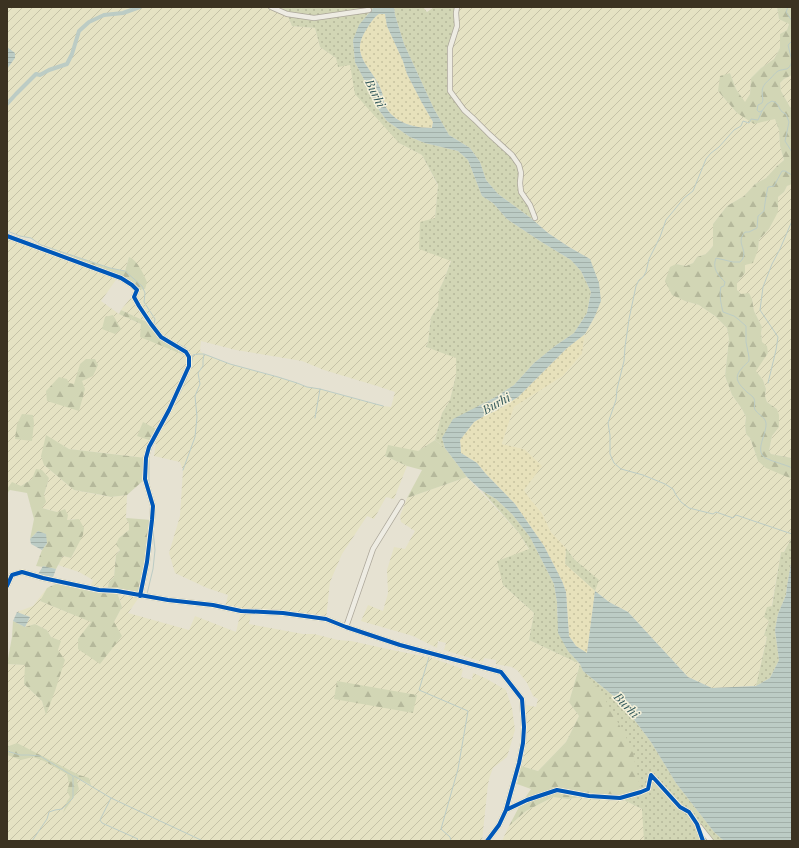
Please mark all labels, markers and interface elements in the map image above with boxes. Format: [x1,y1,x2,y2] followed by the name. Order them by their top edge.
[362,75,390,110] water label: Burhi
[478,389,513,418] water label: Burhi
[610,688,643,721] water label: Burhi

